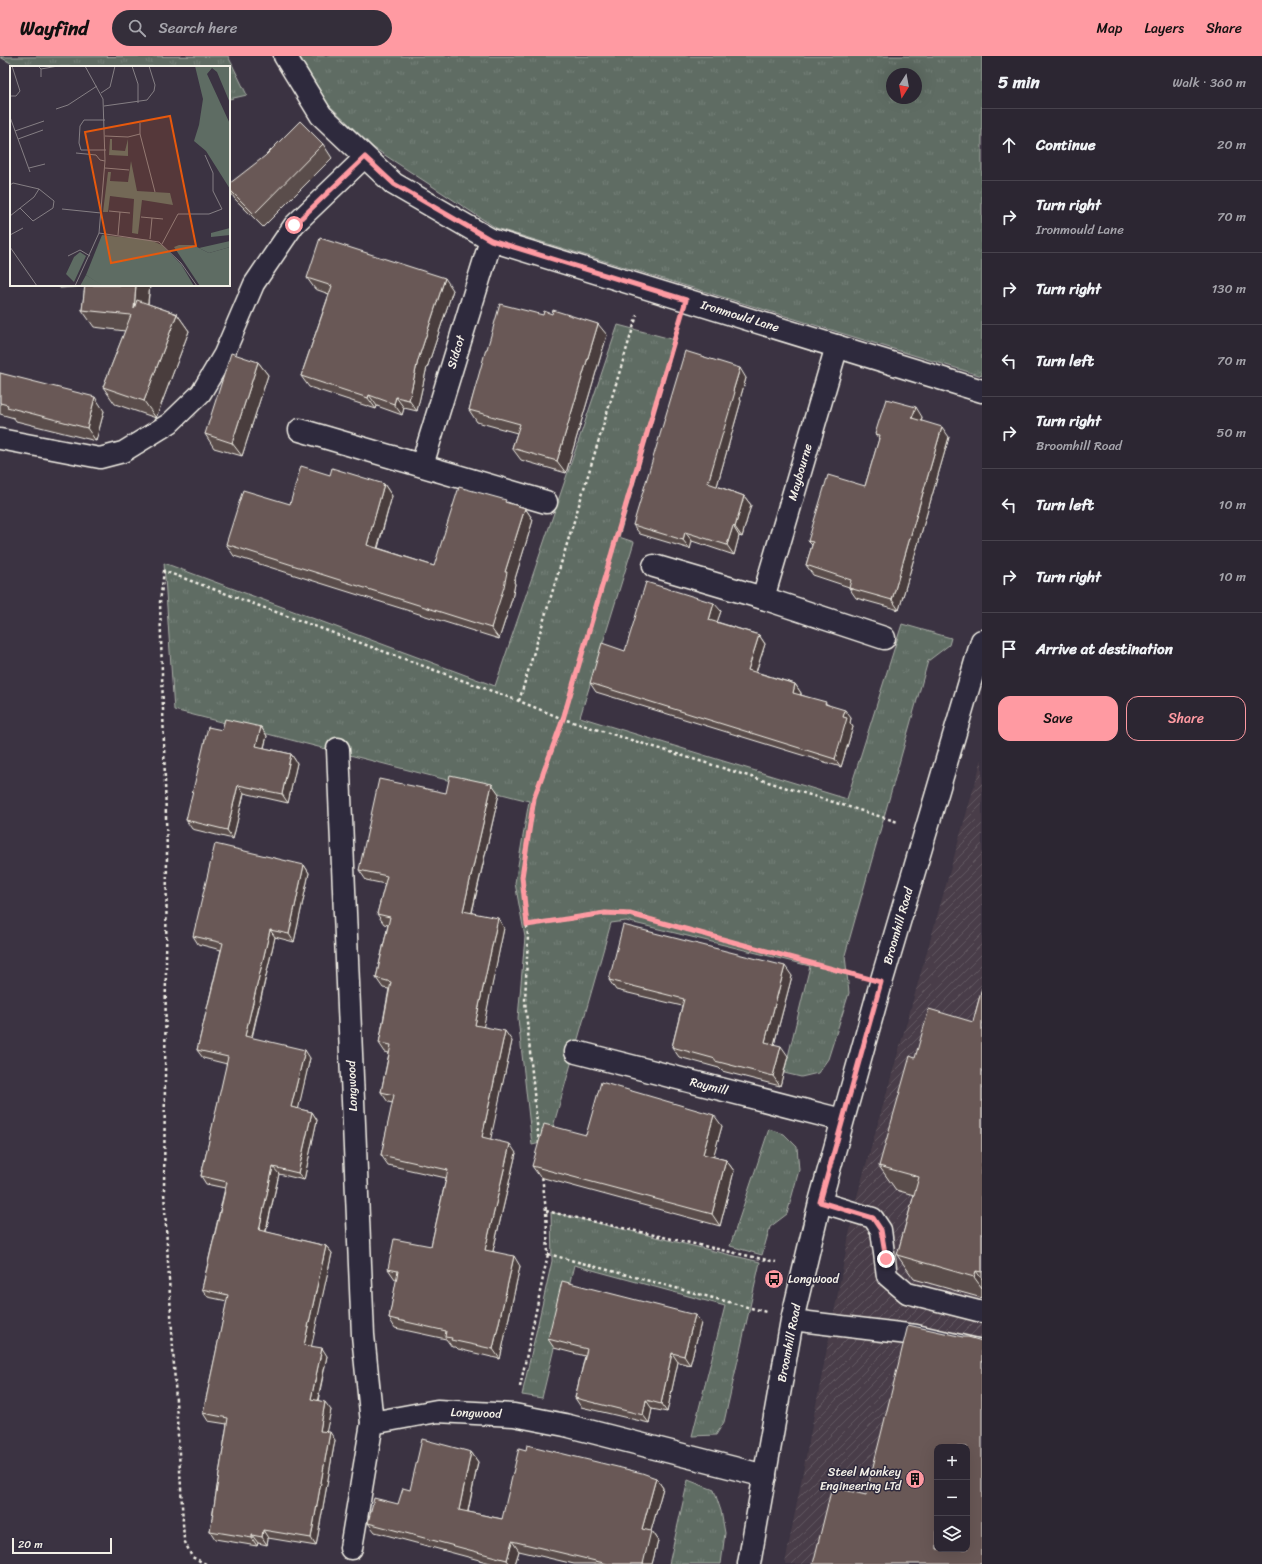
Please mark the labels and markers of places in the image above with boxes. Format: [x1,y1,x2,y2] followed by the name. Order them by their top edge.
[763,1268,785,1290] bus stop icon: Longwood
[788,1268,840,1290] place label: Longwood
[820,1461,903,1497] place label: Steel Monkey Engineering LTd
[904,1468,926,1490] building icon: Steel Monkey Engineering LTd

